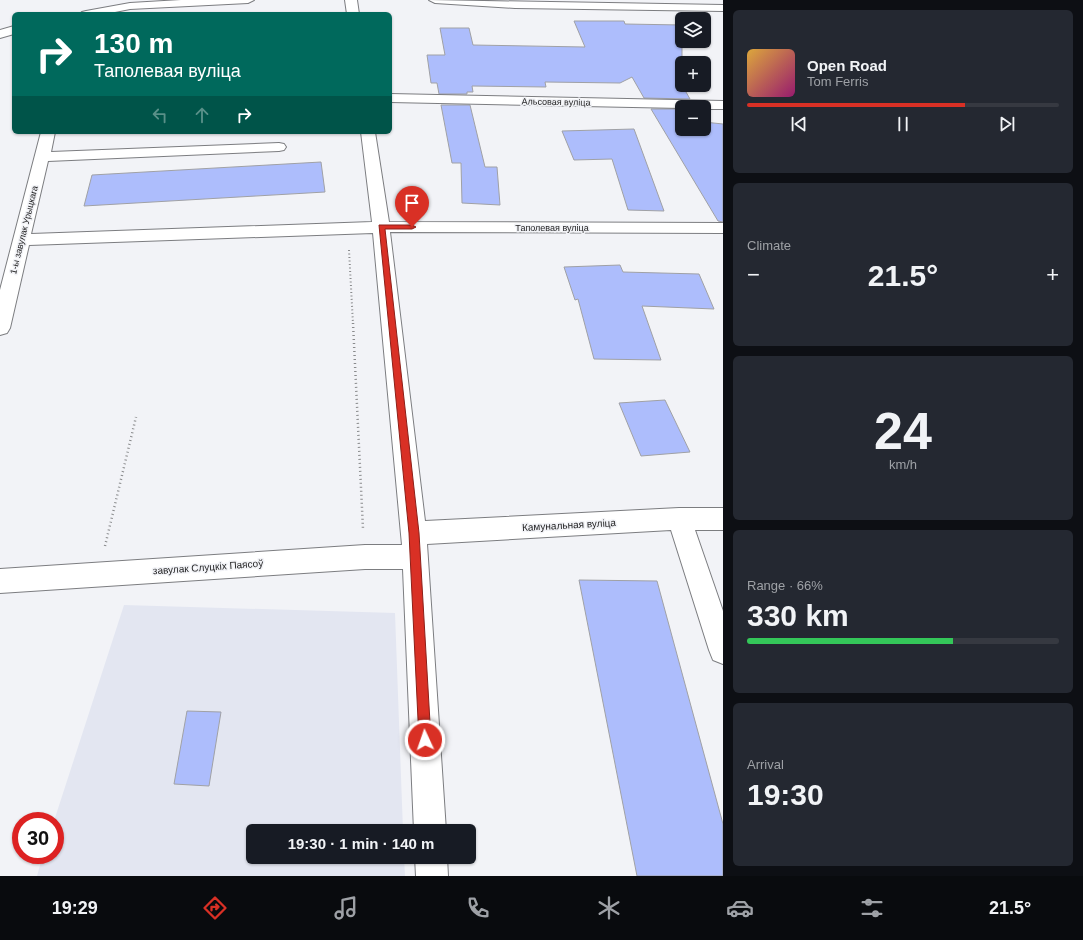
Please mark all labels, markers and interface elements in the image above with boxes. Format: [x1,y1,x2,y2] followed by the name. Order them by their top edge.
[675,12,711,136] map controls
[675,12,711,48] button: layers
[28,28,80,80] icon: right
[94,28,173,59] text: 130 m
[675,56,711,92] button: +
[807,57,887,74] text: Open Road
[94,61,241,81] text: Таполевая вуліца
[807,74,868,89] text: Tom Ferris
[521,96,591,108] street label: Альсовая вуліца
[675,100,711,136] button: −
[149,104,171,126] icon: left
[191,104,213,126] icon: ahead
[233,104,255,126] icon: right
[788,113,810,135] icon: previous
[892,113,914,135] icon: pause
[996,113,1018,135] icon: next
[8,185,40,275] street label: 1-ы завулак Урыцкага
[395,186,429,227] pin
[401,192,423,214] icon: arrive
[515,223,589,233] street label: Таполевая вуліца
[747,238,791,253] text: Climate
[868,259,938,292] text: 21.5°
[747,262,760,287] text: −
[1046,262,1059,287] text: +
[874,402,932,460] text: 24
[889,457,917,472] text: km/h
[522,517,617,533] street label: Камунальная вуліца
[152,558,264,576] street label: завулак Слуцкіх Паясоў
[747,578,823,593] text: Range · 66%
[747,599,849,632] text: 330 km
[404,719,446,761] position arrow
[747,757,784,772] text: Arrival
[747,778,824,811] text: 19:30
[12,812,64,864] speed limit sign: 30
[288,835,434,852] text: 19:30 · 1 min · 140 m
[201,894,229,922] icon: directions
[332,894,360,922] icon: music
[464,894,492,922] icon: phone
[595,894,623,922] icon: climate
[726,894,754,922] icon: car
[858,894,886,922] icon: filters
[52,898,98,918] text: 19:29
[989,898,1031,918] text: 21.5°

